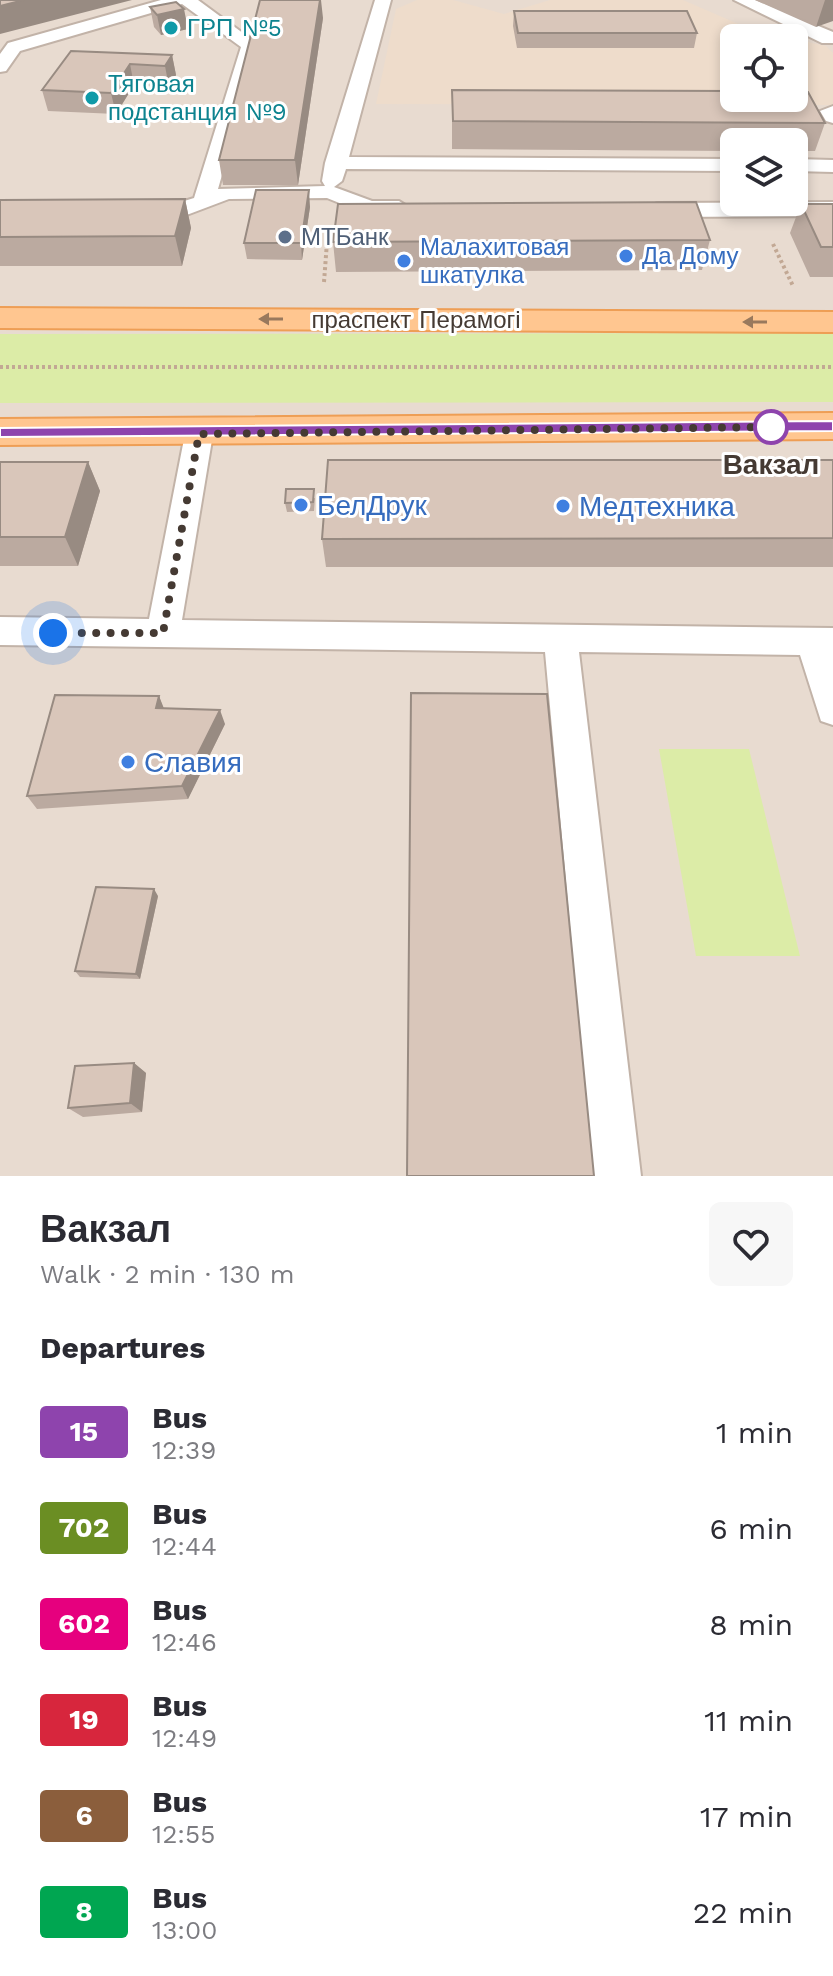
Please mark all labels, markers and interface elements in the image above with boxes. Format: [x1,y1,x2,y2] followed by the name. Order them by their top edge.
[187,14,282,42] place label: ГРП №5
[162,19,180,37] marker: ГРП №5
[720,24,808,216] map controls
[720,24,808,112] button: locate
[108,70,287,126] place label: Тяговая подстанция №9
[83,89,101,107] marker: Тяговая подстанция №9
[720,128,808,216] button: layers
[301,223,389,251] place label: МТБанк
[276,228,294,246] marker: МТБанк
[420,233,569,289] place label: Малахитовая шкатулка
[642,242,738,270] place label: Да Дому
[617,247,635,265] marker: Да Дому
[395,252,413,270] marker: Малахитовая шкатулка
[311,306,521,334] street label: праспект Перамогі
[258,313,283,325] one-way arrow
[742,316,767,328] one-way arrow
[754,410,788,444] marker: Вакзал
[723,448,819,481] place label: Вакзал
[317,489,428,522] place label: БелДрук
[579,490,735,523] place label: Медтехника
[292,496,310,514] marker: БелДрук
[554,497,572,515] marker: Медтехника
[33,613,73,653] your location
[144,746,242,779] place label: Славия
[119,753,137,771] marker: Славия
[709,1202,793,1286] button: heart
[40,1207,171,1251] text: Вакзал
[40,1259,294,1289] text: Walk · 2 min · 130 m
[40,1330,205,1365] text: Departures
[152,1400,207,1435] text: Bus
[70,1415,98,1448] text: 15
[716,1415,793,1450] text: 1 min
[152,1435,216,1465] text: 12:39
[152,1496,207,1531] text: Bus
[58,1511,110,1544] text: 702
[709,1511,793,1546] text: 6 min
[152,1531,217,1561] text: 12:44
[152,1592,207,1627] text: Bus
[58,1607,110,1640] text: 602
[709,1607,793,1642] text: 8 min
[152,1627,217,1657] text: 12:46
[152,1688,207,1723] text: Bus
[69,1703,99,1736] text: 19
[704,1703,793,1738] text: 11 min
[152,1723,217,1753] text: 12:49
[152,1784,207,1819] text: Bus
[75,1799,93,1832] text: 6
[700,1799,793,1834] text: 17 min
[152,1819,215,1849] text: 12:55
[152,1880,207,1915] text: Bus
[75,1895,93,1928] text: 8
[693,1895,793,1930] text: 22 min
[152,1915,217,1945] text: 13:00

